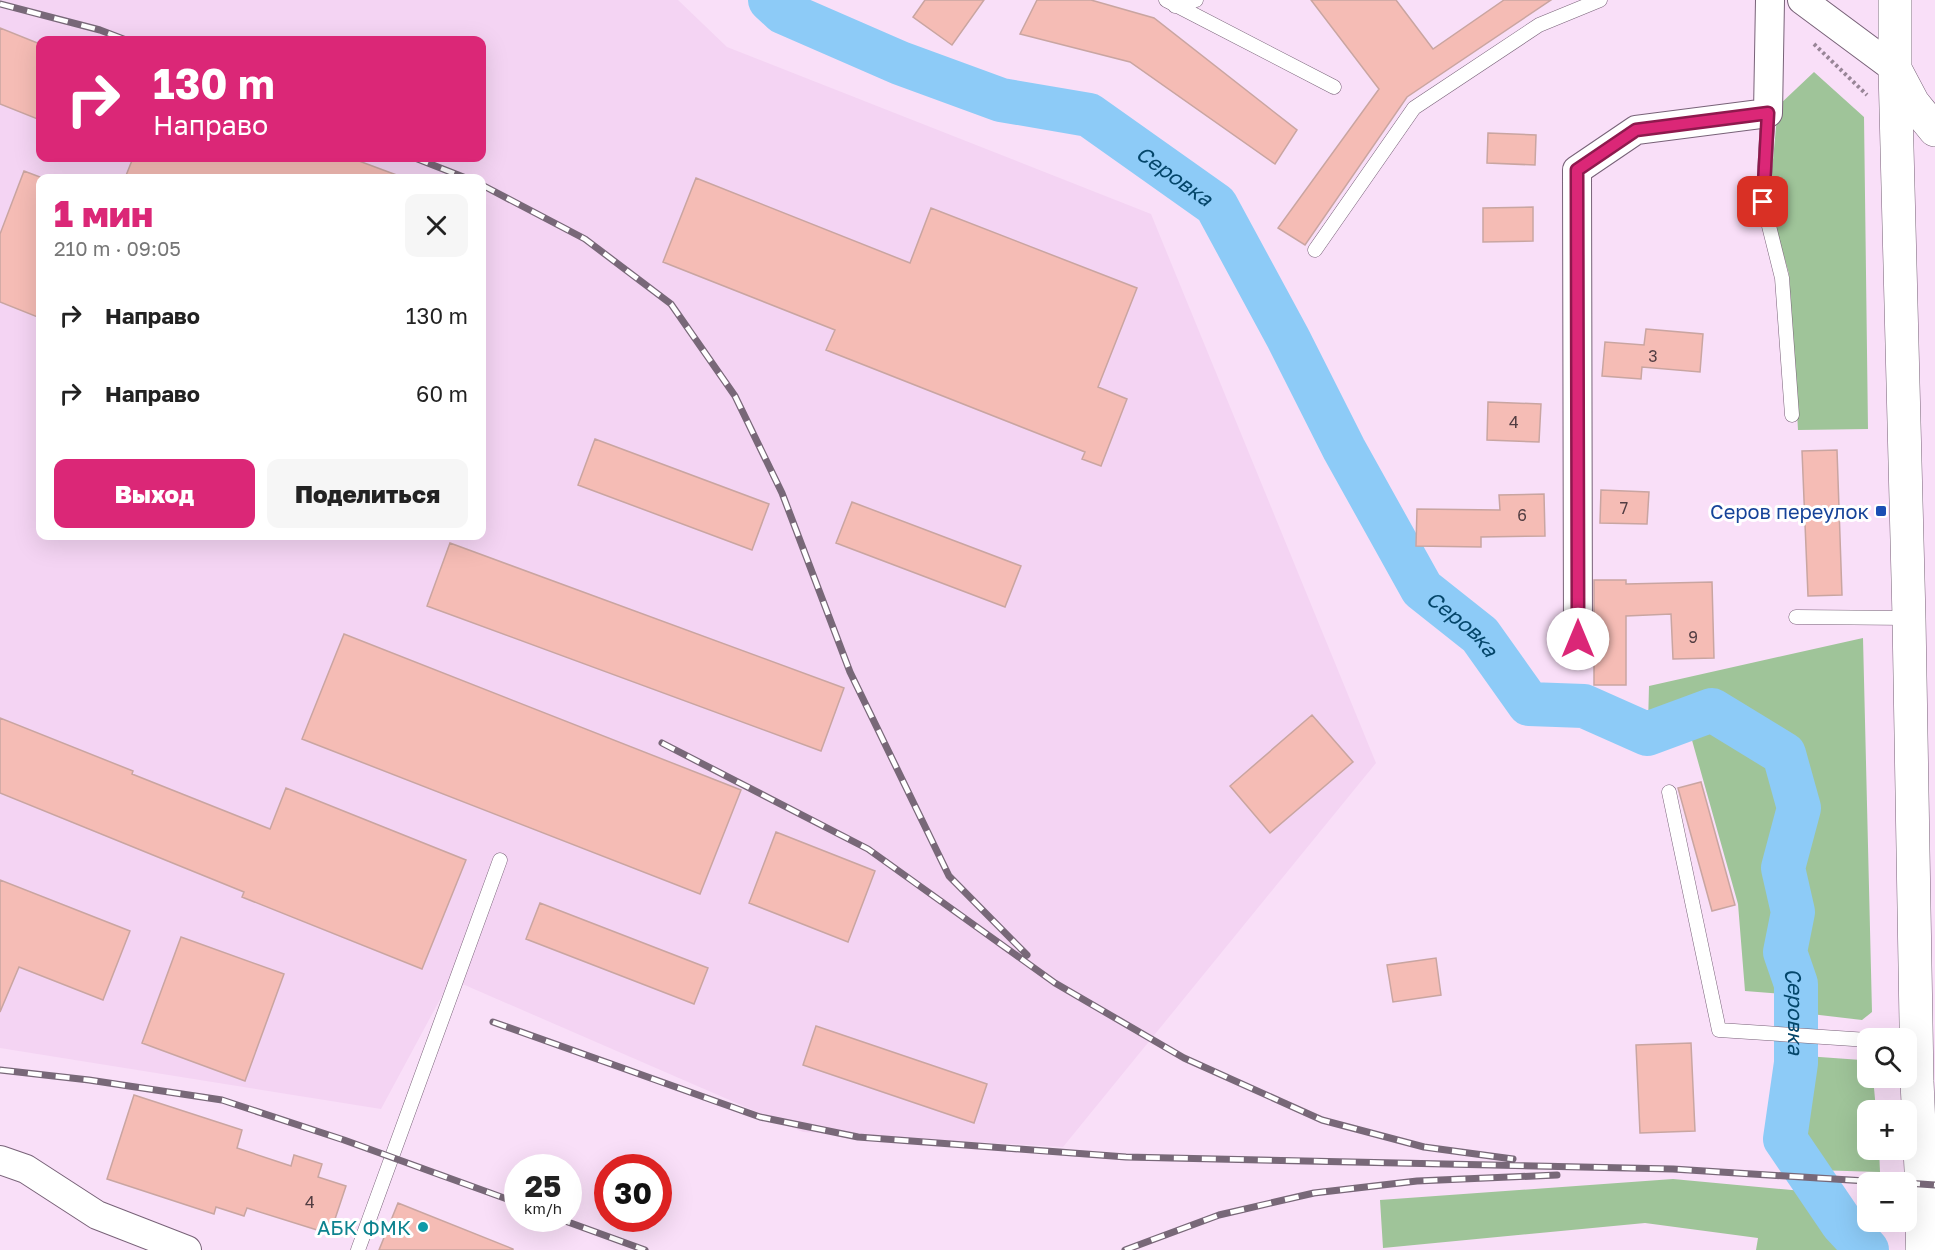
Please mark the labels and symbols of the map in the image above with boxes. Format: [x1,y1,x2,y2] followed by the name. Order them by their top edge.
[1131,140,1219,212] water label: Серовка
[1737,176,1788,227] pin
[1648,346,1658,366] house number: 3
[1509,412,1519,432] house number: 4
[1620,498,1628,518] house number: 7
[1710,499,1869,523] place label: Серов переулок
[1874,504,1888,518] marker: Серов переулок
[1517,505,1527,525] house number: 6
[1421,585,1505,662] water label: Серовка
[1546,607,1610,671] position arrow
[1688,627,1698,647] house number: 9
[1778,964,1809,1056] water label: Серовка
[594,1154,672,1232] speed limit sign: 30
[305,1192,315,1212] house number: 4
[317,1215,411,1239] place label: АБК ФМК
[416,1220,430,1234] marker: АБК ФМК

